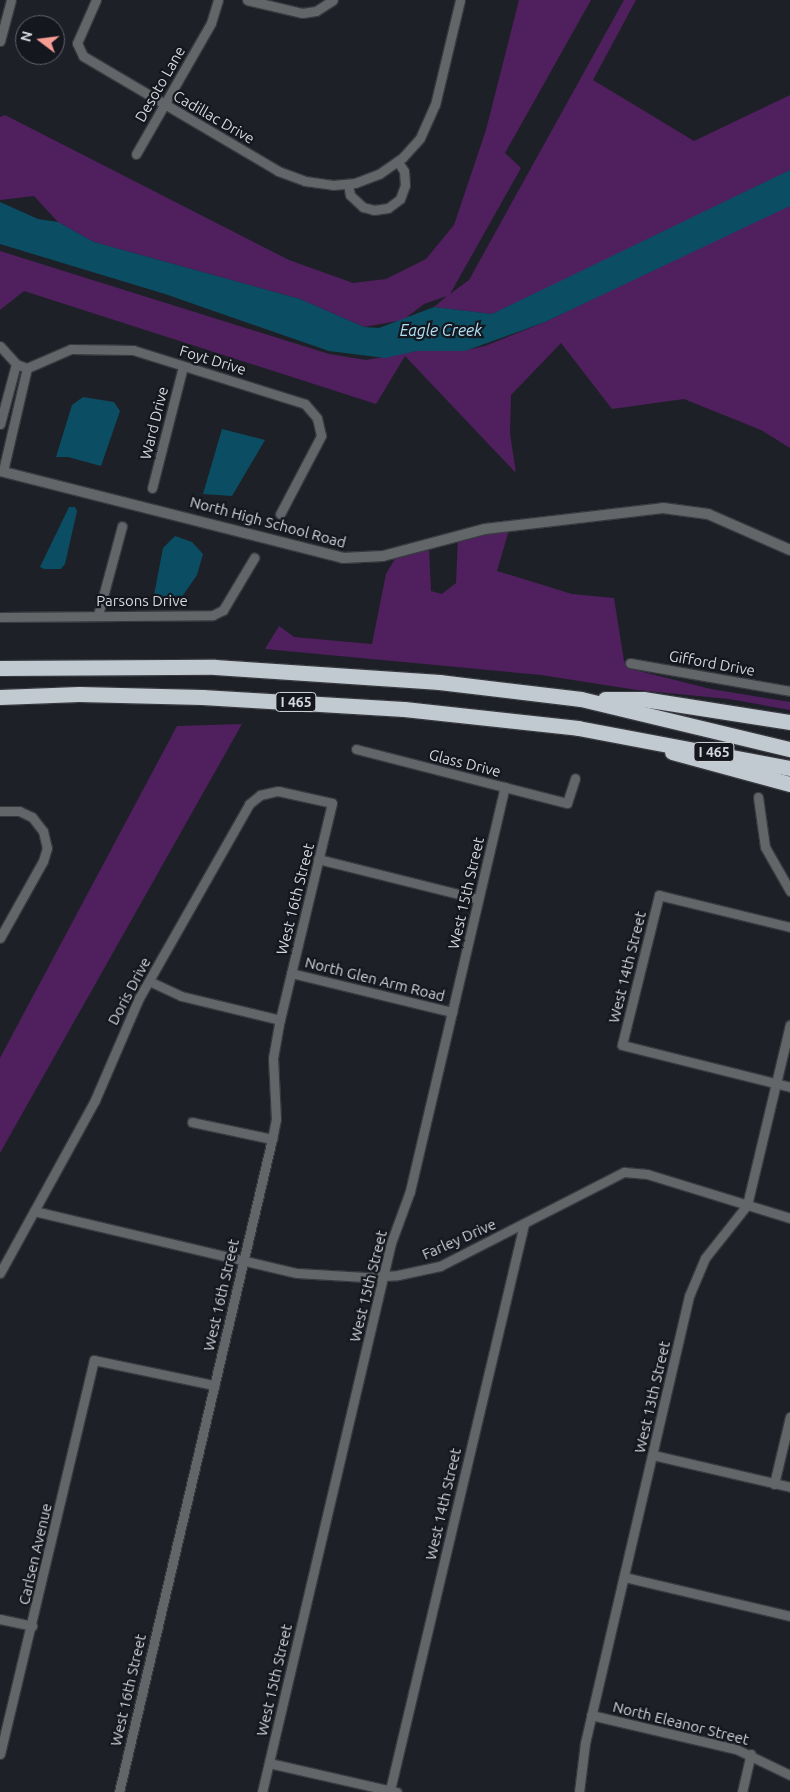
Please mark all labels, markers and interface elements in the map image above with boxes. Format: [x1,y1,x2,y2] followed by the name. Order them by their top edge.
[15,15,65,65] north arrow
[17,29,36,44] text: N
[131,43,189,125] street label: Desoto Lane
[170,87,258,147] street label: Cadillac Drive
[400,320,482,340] water label: Eagle Creek
[178,341,248,379] street label: Foyt Drive
[136,385,172,461] street label: Ward Drive
[188,493,348,551] street label: North High School Road
[96,592,188,610] street label: Parsons Drive
[668,647,756,679] street label: Gifford Drive
[275,690,317,714] road number: I 465
[693,740,735,764] road number: I 465
[427,745,503,781] street label: Glass Drive
[444,835,488,951] street label: West 15th Street
[272,841,318,957] street label: West 16th Street
[604,909,650,1025] street label: West 14th Street
[303,953,447,1005] street label: North Glen Arm Road
[104,954,154,1028] street label: Doris Drive
[419,1215,499,1263] street label: Farley Drive
[345,1228,391,1344] street label: West 15th Street
[199,1237,243,1353] street label: West 16th Street
[630,1339,674,1455] street label: West 13th Street
[421,1446,465,1562] street label: West 14th Street
[15,1501,55,1607] street label: Carlsen Avenue
[252,1622,296,1738] street label: West 15th Street
[106,1632,150,1748] street label: West 16th Street
[611,1697,751,1749] street label: North Eleanor Street

